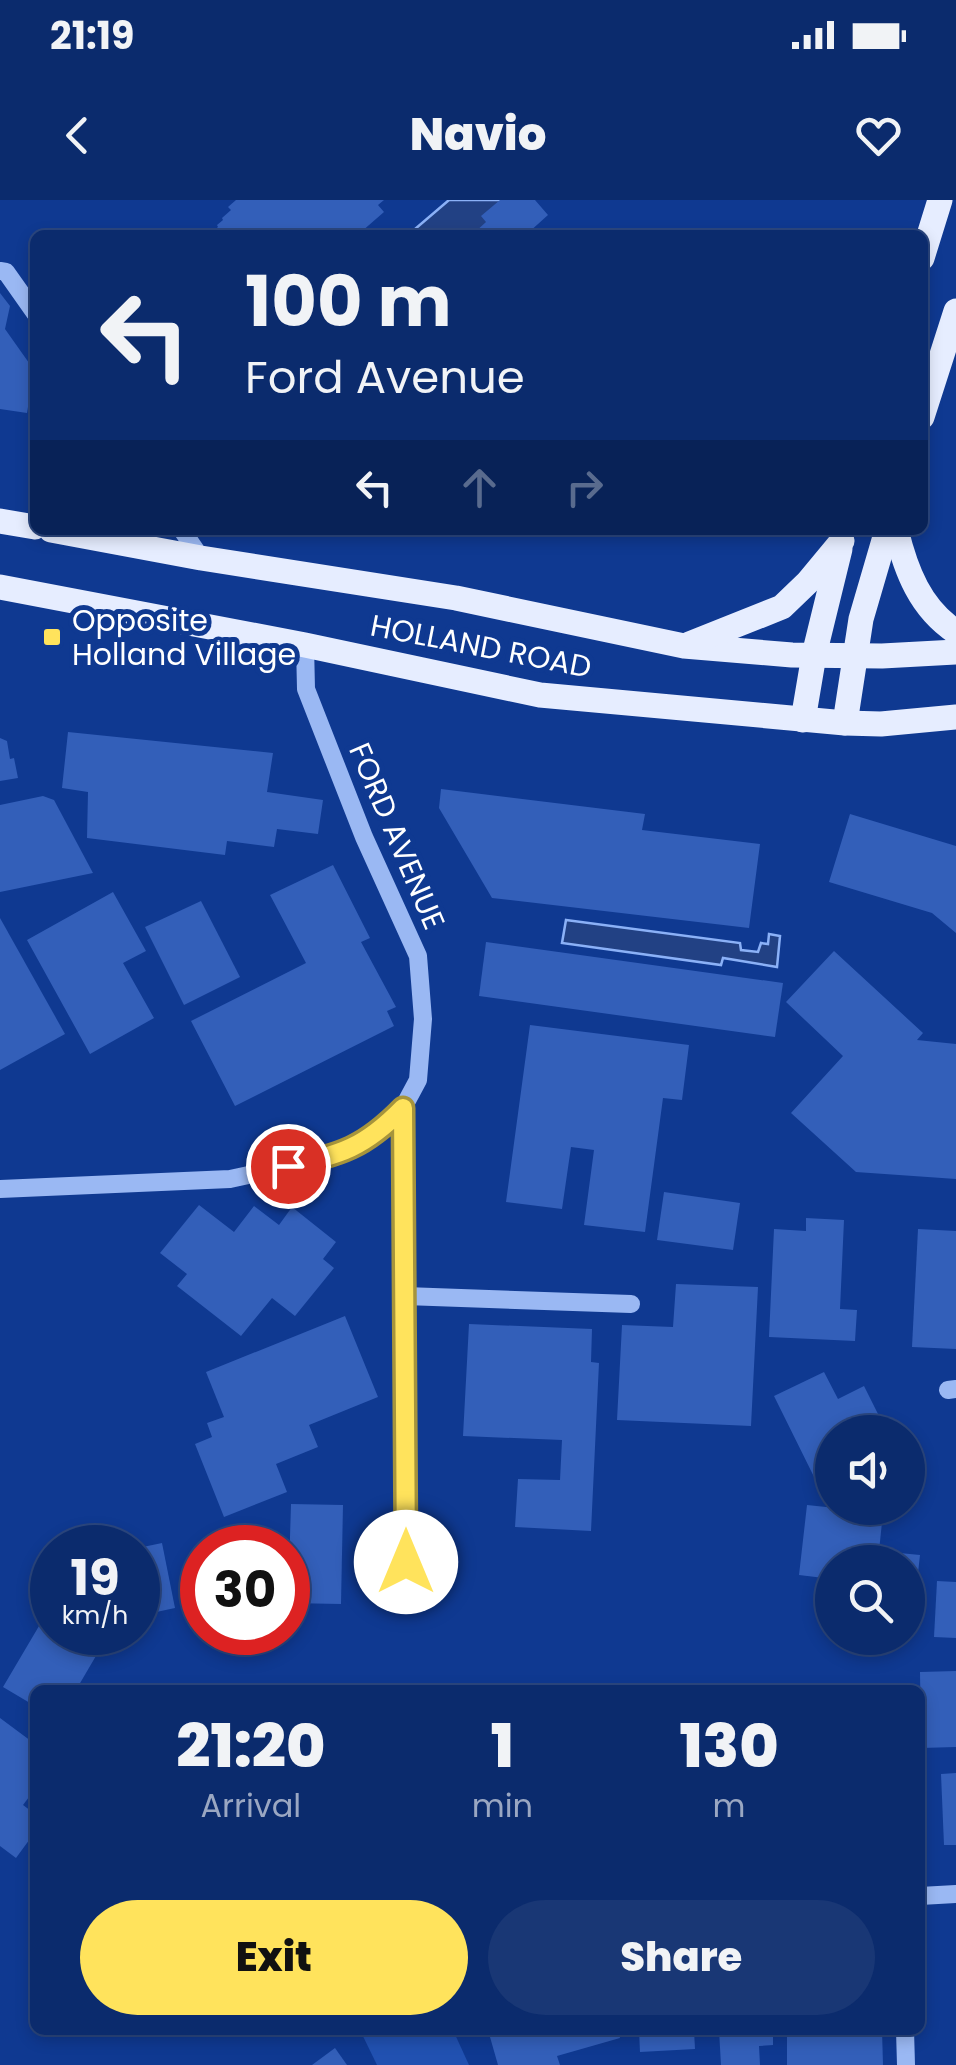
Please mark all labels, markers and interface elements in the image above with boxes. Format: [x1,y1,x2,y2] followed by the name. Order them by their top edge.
[50,9,134,62] text: 21:19
[410,103,546,166] text: Navio
[50,108,105,163] icon: back
[851,108,906,163] icon: heart
[245,252,452,351] text: 100 m
[80,270,210,400] icon: left
[245,346,525,409] text: Ford Avenue
[347,460,402,515] icon: left
[452,460,507,515] icon: ahead
[557,460,612,515] icon: right
[72,599,296,676] place label: Opposite Holland Village
[367,604,595,688] street label: HOLLAND ROAD
[41,626,63,648] marker: Opposite Holland Village
[338,736,456,936] street label: FORD AVENUE
[246,1124,331,1209] pin
[261,1139,316,1194] icon: arrive
[815,1415,925,1655] map controls
[815,1415,925,1525] button: sound
[354,1510,458,1614] position arrow
[180,1525,310,1655] speed limit sign: 30
[70,1542,120,1613] text: 19
[815,1545,925,1655] button: search
[62,1598,128,1633] text: km/h
[176,1704,325,1788] text: 21:20
[491,1704,514,1788] text: 1
[679,1704,779,1788] text: 130
[200,1783,301,1828] text: Arrival
[472,1783,533,1828] text: min
[713,1783,746,1828] text: m
[80,1900,468,2015] button: Exit
[488,1900,875,2015] button: Share

